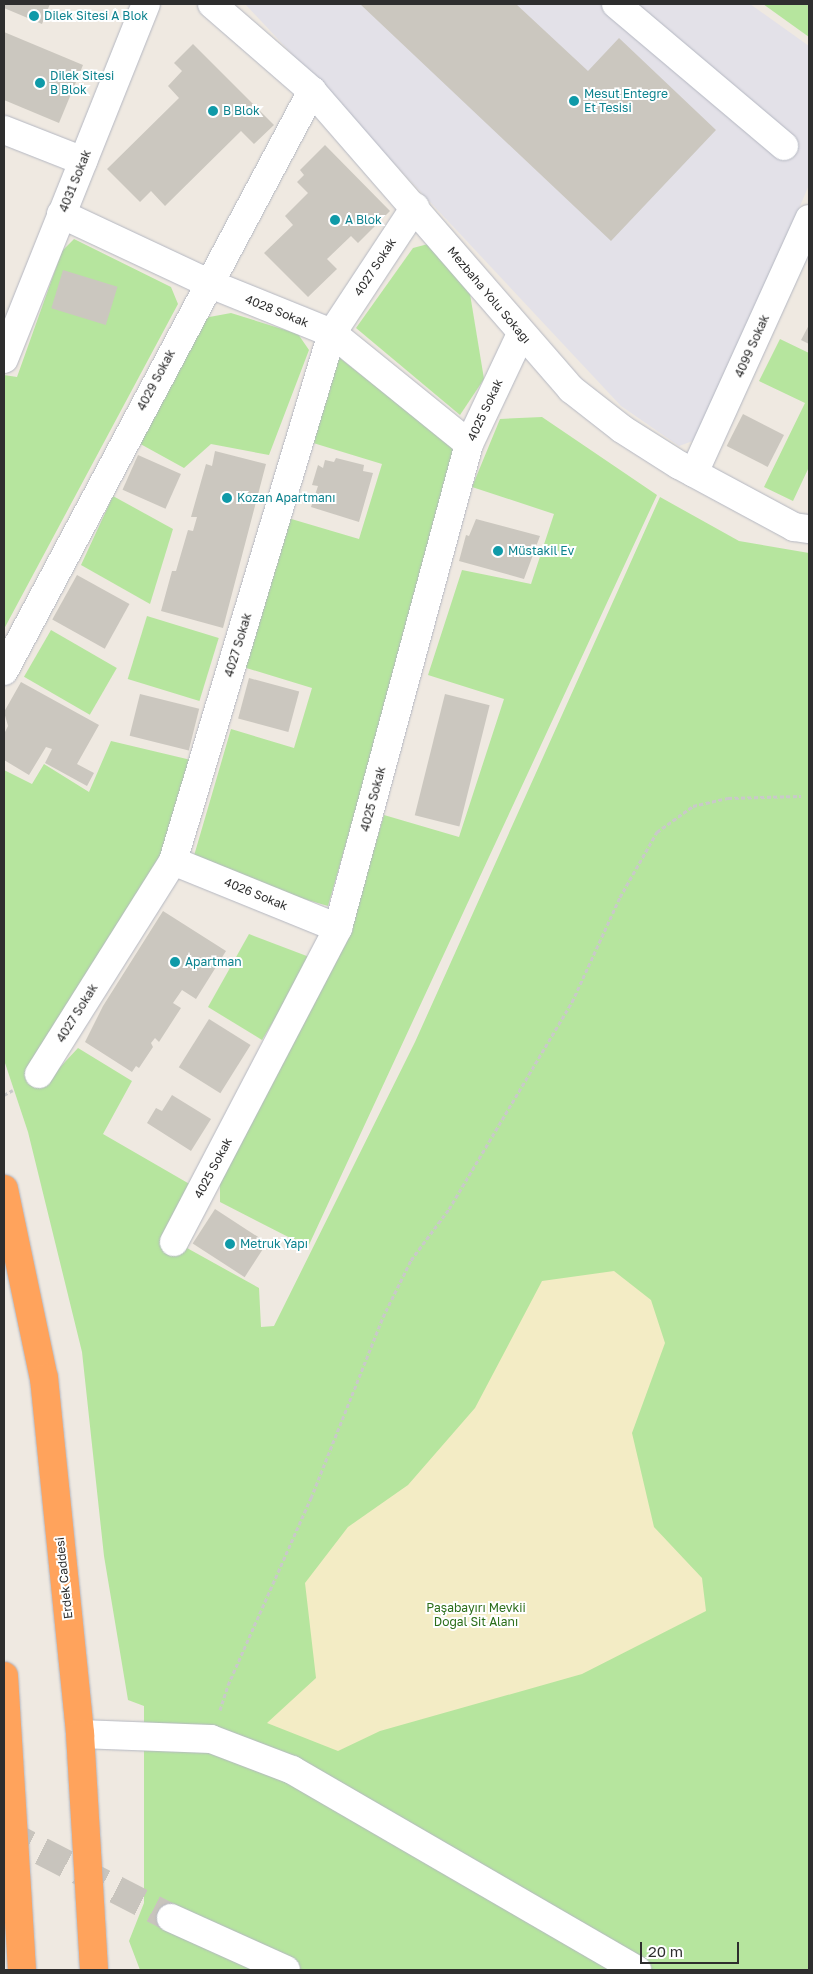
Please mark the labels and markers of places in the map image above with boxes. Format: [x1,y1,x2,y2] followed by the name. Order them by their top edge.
[44,9,148,23] place label: Dilek Sitesi A Blok
[28,10,40,22] marker: Dilek Sitesi A Blok
[50,69,114,97] place label: Dilek Sitesi B Blok
[34,77,46,89] marker: Dilek Sitesi B Blok
[584,87,668,115] place label: Mesut Entegre Et Tesisi
[568,95,580,107] marker: Mesut Entegre Et Tesisi
[223,104,260,118] place label: B Blok
[207,105,219,117] marker: B Blok
[345,213,382,227] place label: A Blok
[329,214,341,226] marker: A Blok
[237,491,335,505] place label: Kozan Apartmanı
[221,492,233,504] marker: Kozan Apartmanı
[508,544,574,558] place label: Müstakil Ev
[492,545,504,557] marker: Müstakil Ev
[185,955,242,969] place label: Apartman
[169,956,181,968] marker: Apartman
[240,1237,308,1251] place label: Metruk Yapı
[224,1238,236,1250] marker: Metruk Yapı

